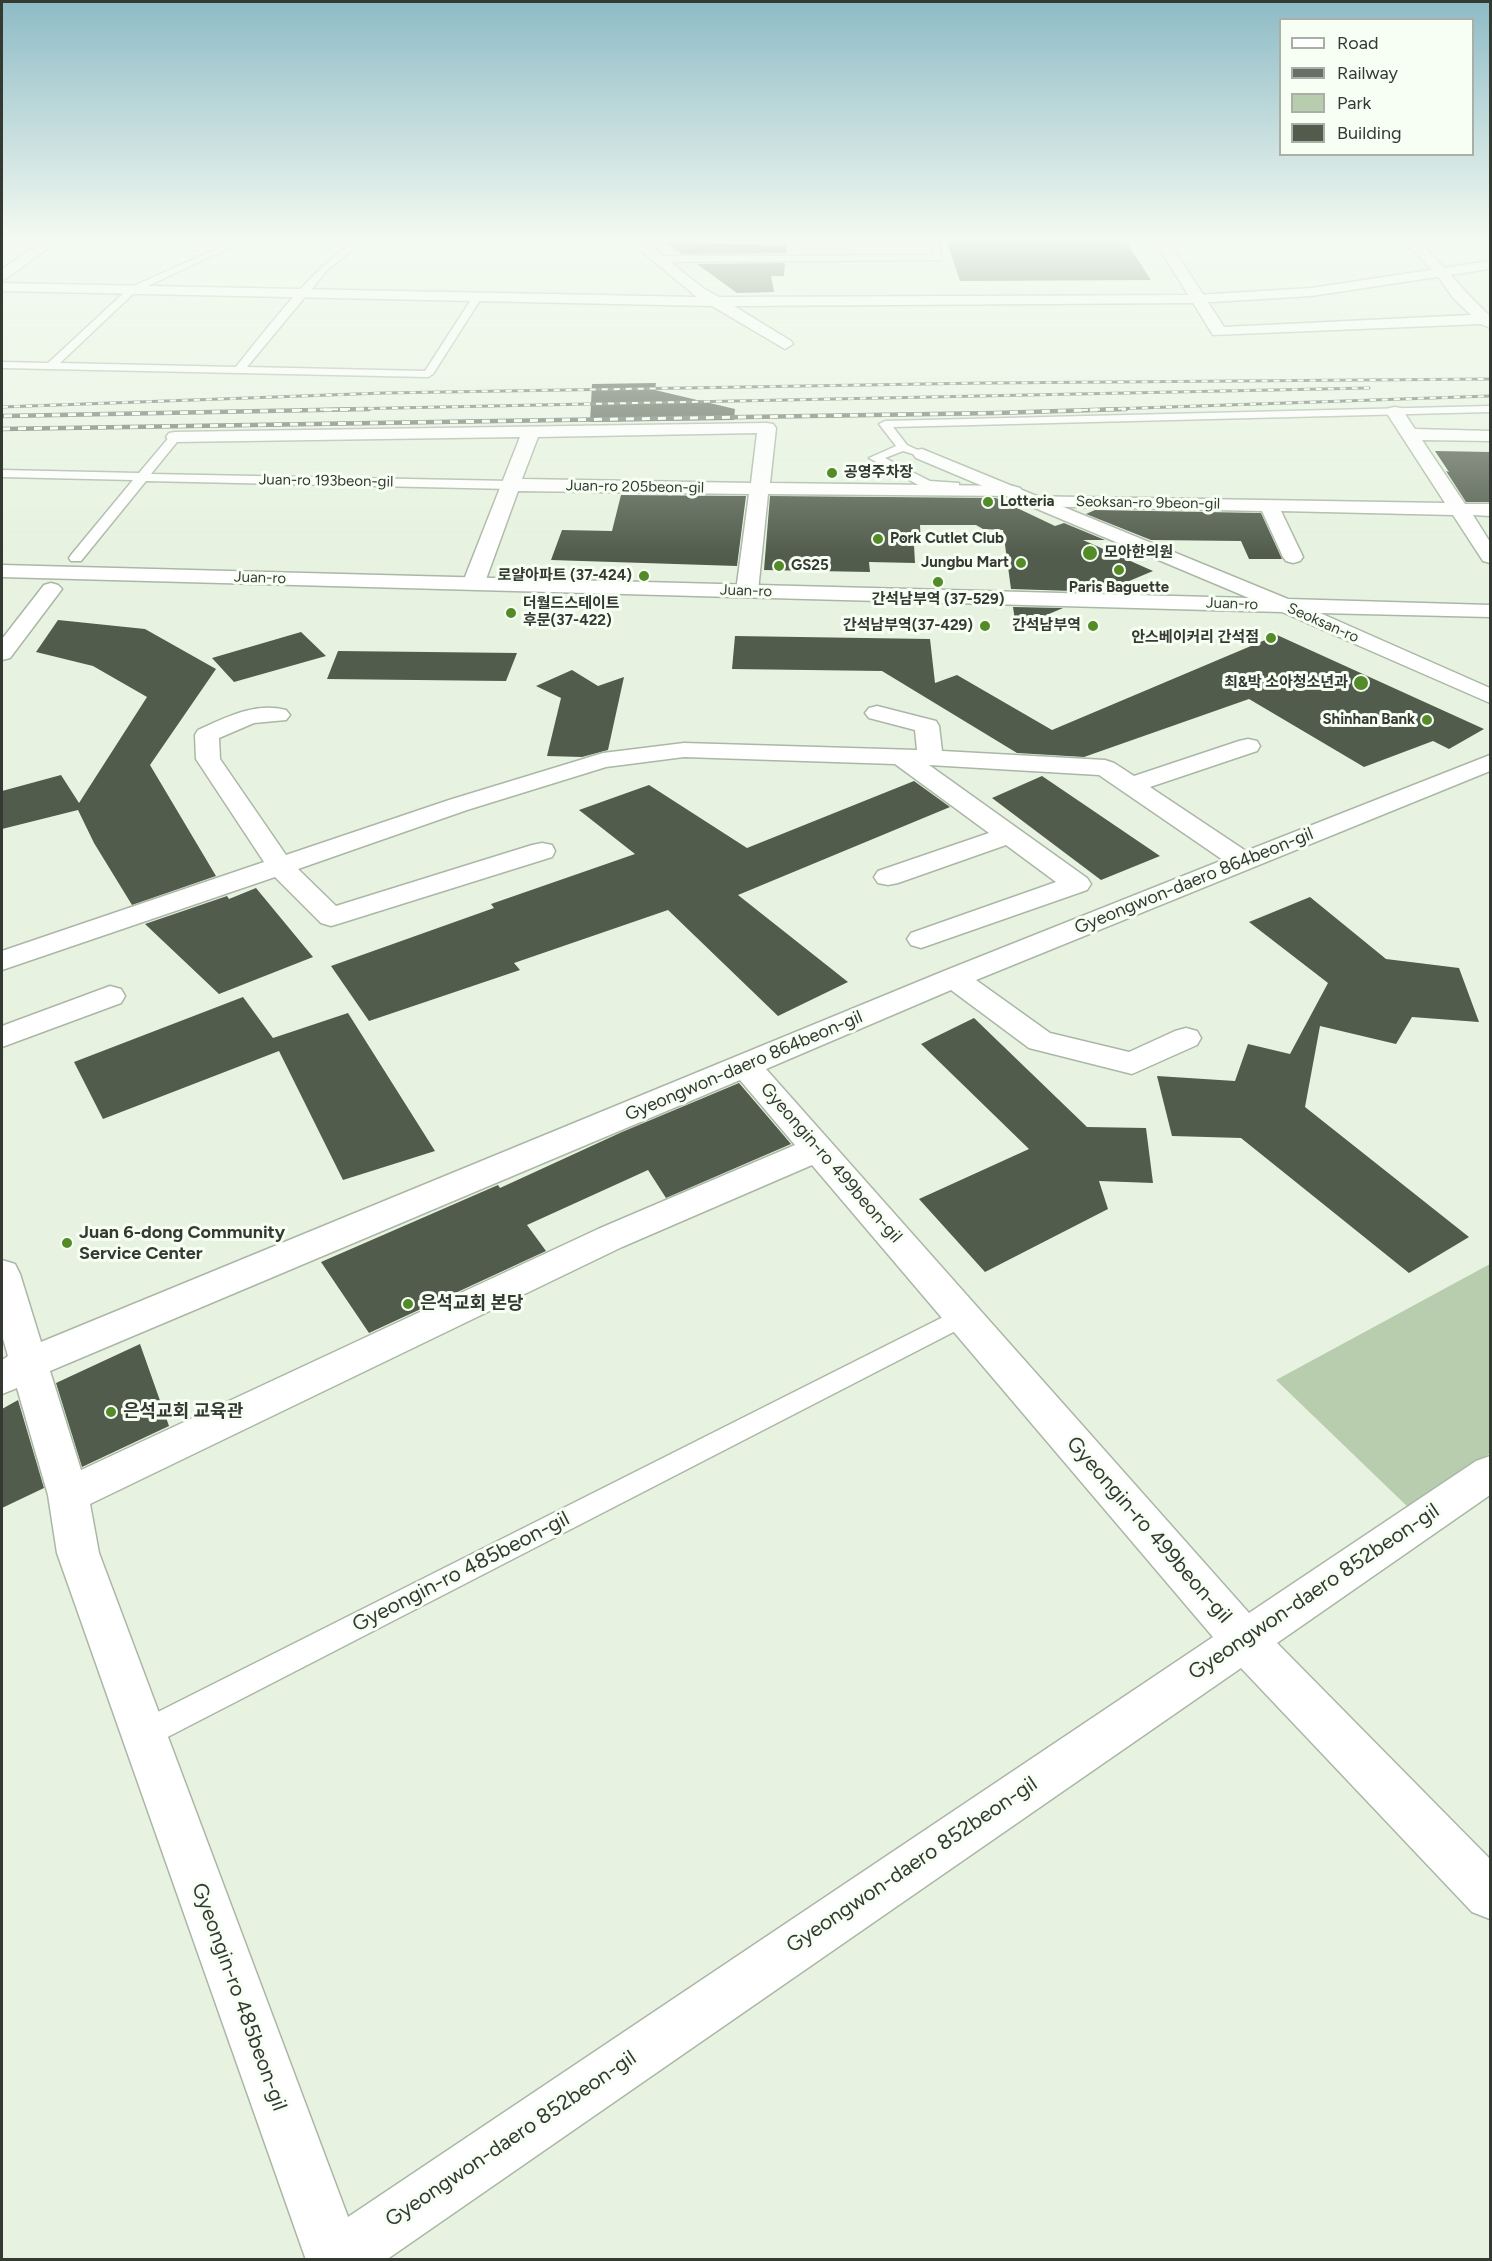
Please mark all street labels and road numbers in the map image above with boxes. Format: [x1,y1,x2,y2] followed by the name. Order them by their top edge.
[259,471,393,491] street label: Juan-ro 193beon-gil
[566,477,704,497] street label: Juan-ro 205beon-gil
[1076,493,1220,513] street label: Seoksan-ro 9beon-gil
[234,568,286,588] street label: Juan-ro
[720,581,772,601] street label: Juan-ro
[1206,594,1258,614] street label: Juan-ro
[1284,599,1362,647] street label: Seoksan-ro
[1071,823,1317,939] street label: Gyeongwon-daero 864beon-gil
[622,1006,866,1126] street label: Gyeongwon-daero 864beon-gil
[756,1079,906,1247] street label: Gyeongin-ro 499beon-gil
[1061,1431,1237,1629] street label: Gyeongin-ro 499beon-gil
[1184,1498,1444,1686] street label: Gyeongwon-daero 852beon-gil
[348,1506,574,1638] street label: Gyeongin-ro 485beon-gil
[782,1771,1042,1959] street label: Gyeongwon-daero 852beon-gil
[186,1880,292,2114] street label: Gyeongin-ro 485beon-gil
[381,2045,641,2233] street label: Gyeongwon-daero 852beon-gil

